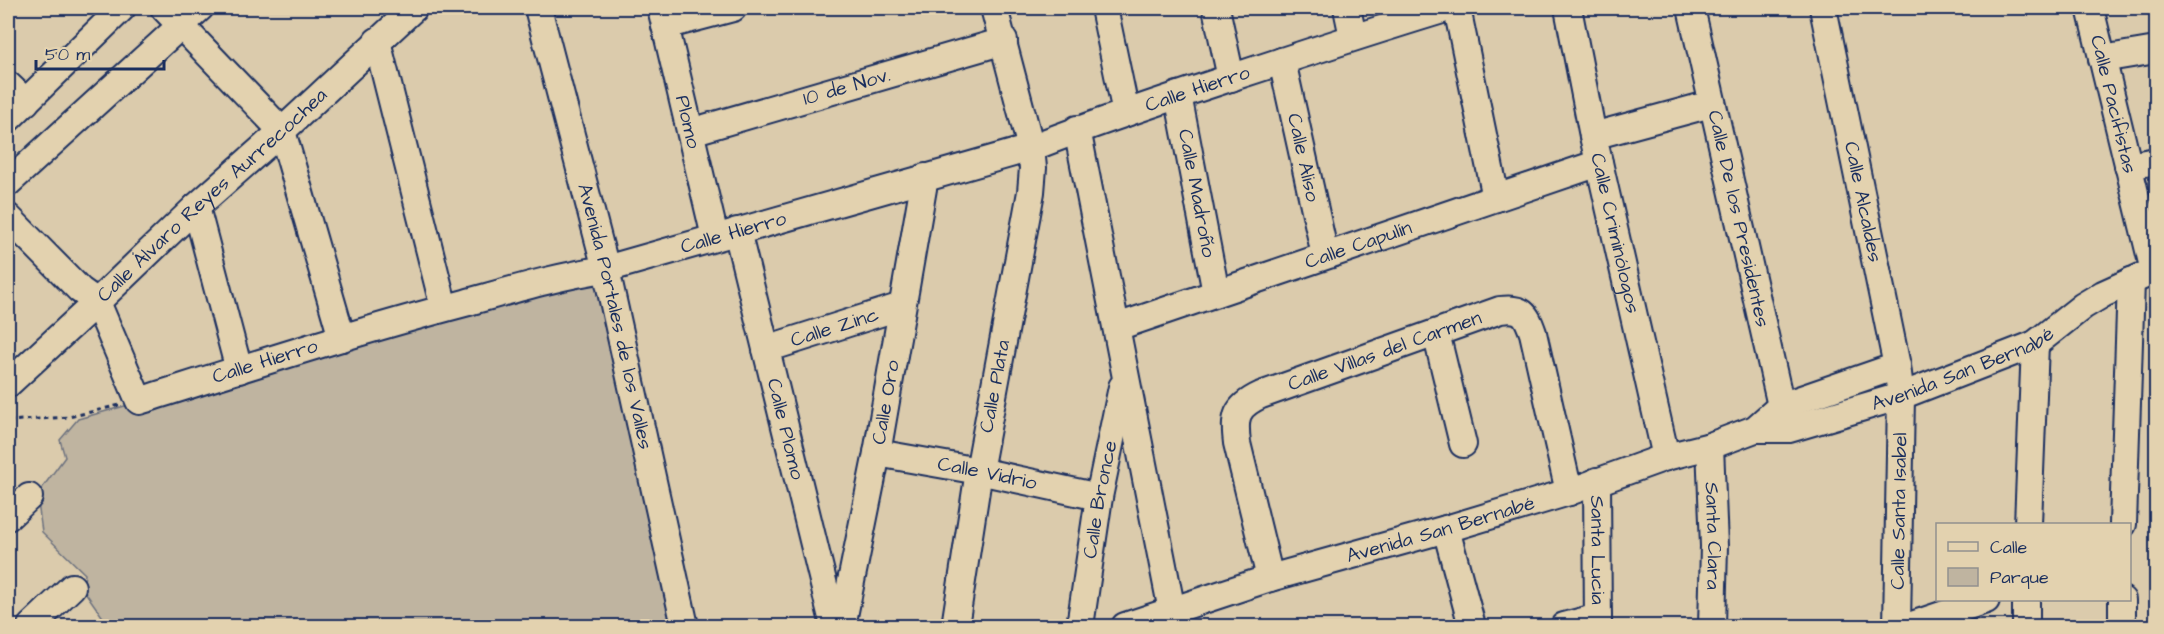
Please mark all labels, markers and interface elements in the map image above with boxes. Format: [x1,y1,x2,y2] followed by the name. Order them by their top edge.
[2083,32,2144,176] street label: Calle Pacifistas
[36,33,164,71] scale bar
[45,42,90,67] text: 50 m
[1141,58,1253,119] street label: Calle Hierro
[800,61,894,113] street label: 10 de Nov.
[91,82,334,309] street label: Calle Álvaro Reyes Aurrecochea
[668,92,708,151] street label: Plomo
[1701,108,1777,330] street label: Calle De los Presidentes
[1280,111,1327,205] street label: Calle Aliso
[1171,127,1223,260] street label: Calle Madroño
[1837,139,1889,265] street label: Calle Alcaldes
[1583,150,1647,316] street label: Calle Criminólogos
[570,180,660,452] street label: Avenida Portales de los Valles
[677,204,790,261] street label: Calle Hierro
[1301,214,1416,276] street label: Calle Capulín
[787,300,883,354] street label: Calle Zinc
[1284,304,1485,398] street label: Calle Villas del Carmen
[1868,320,2060,418] street label: Avenida San Bernabé
[209,332,321,391] street label: Calle Hierro
[972,338,1017,435] street label: Calle Plata
[865,358,907,447] street label: Calle Oro
[760,376,812,483] street label: Calle Plomo
[1884,432,1914,590] street label: Calle Santa Isabel
[1076,438,1124,561] street label: Calle Bronce
[935,450,1039,497] street label: Calle Vidrio
[1697,481,1728,590] street label: Santa Clara
[1343,489,1538,570] street label: Avenida San Bernabé
[1583,495,1612,605] street label: Santa Lucia
[1936,523,2131,601] legend
[1990,535,2028,560] text: Calle
[1990,565,2049,590] text: Parque

